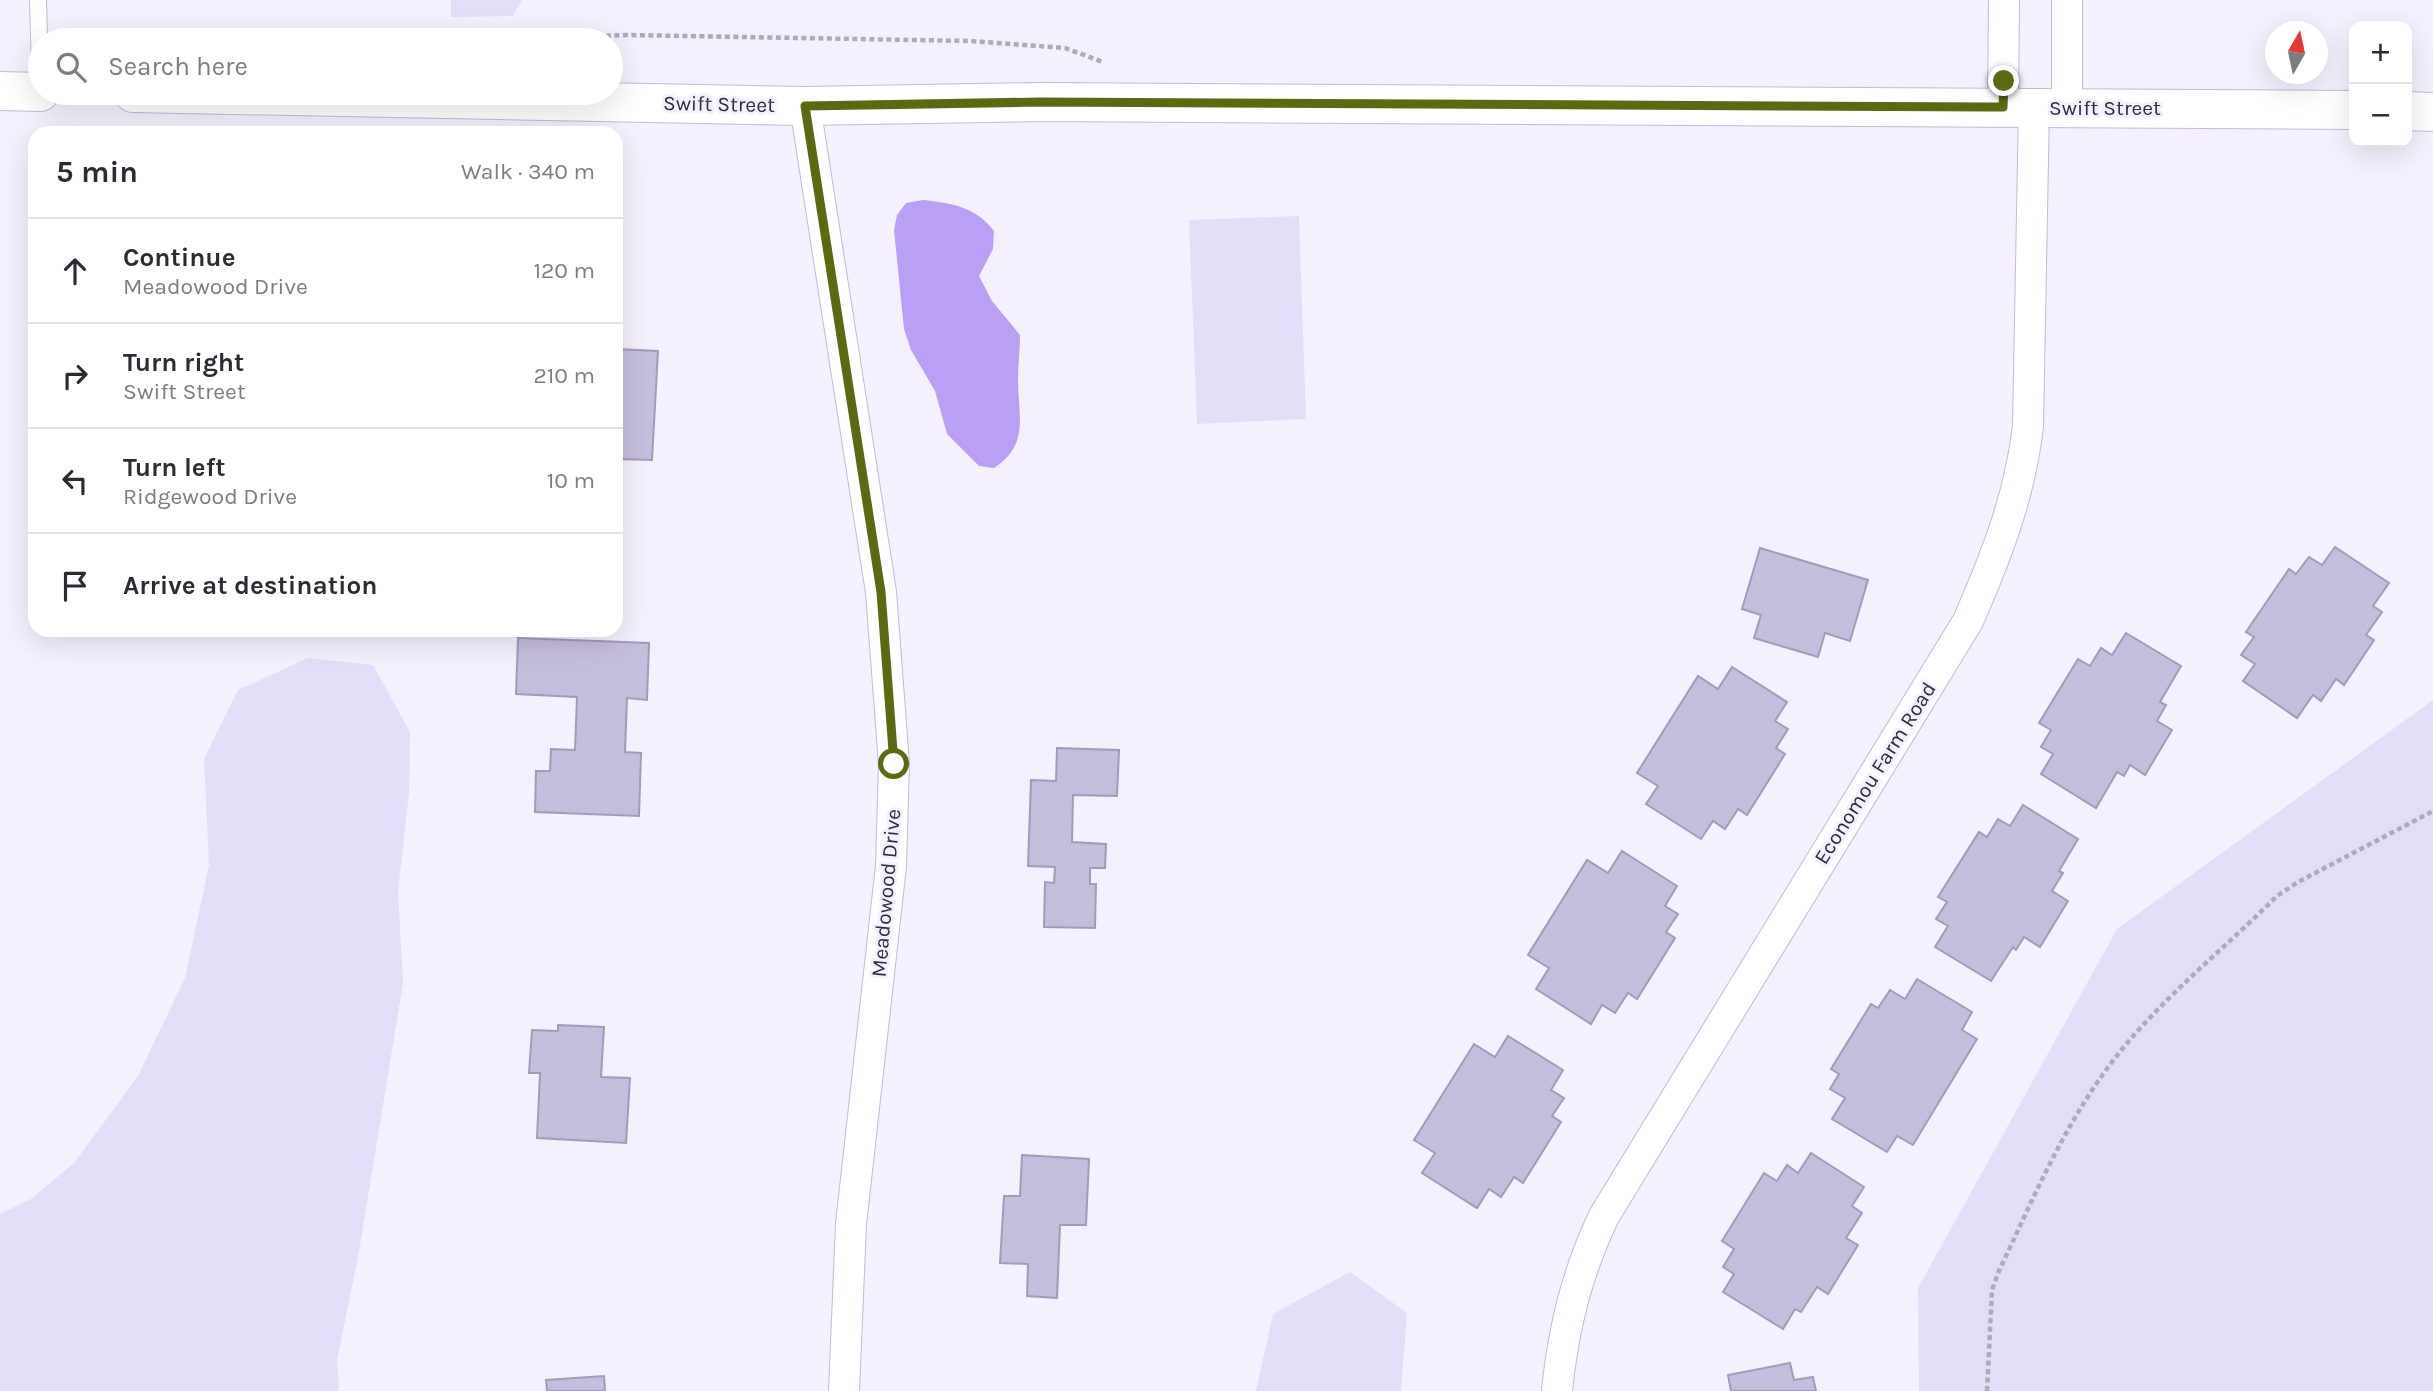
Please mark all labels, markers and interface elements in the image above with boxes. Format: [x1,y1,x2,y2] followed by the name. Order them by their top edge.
[2265,21,2328,84] north arrow
[2349,21,2412,147] map controls
[2349,21,2412,84] button: +
[28,28,623,105] search box
[52,48,90,86] icon: search
[108,51,248,82] text: Search here
[1988,65,2019,96] route end
[2349,84,2412,147] button: −
[663,91,775,117] street label: Swift Street
[2049,96,2161,120] street label: Swift Street
[56,154,138,190] text: 5 min
[461,158,595,185] text: Walk · 340 m
[123,242,235,273] text: Continue
[56,252,94,290] icon: ahead
[533,257,595,284] text: 120 m
[123,273,308,300] text: Meadowood Drive
[123,347,244,378] text: Turn right
[56,357,94,395] icon: right
[533,362,595,389] text: 210 m
[123,378,246,405] text: Swift Street
[123,452,225,483] text: Turn left
[56,462,94,500] icon: left
[547,467,595,494] text: 10 m
[123,483,297,510] text: Ridgewood Drive
[56,567,94,605] icon: arrive
[123,570,377,601] text: Arrive at destination
[1809,678,1941,868] street label: Economou Farm Road
[878,748,909,779] route start
[867,808,905,978] street label: Meadowood Drive

